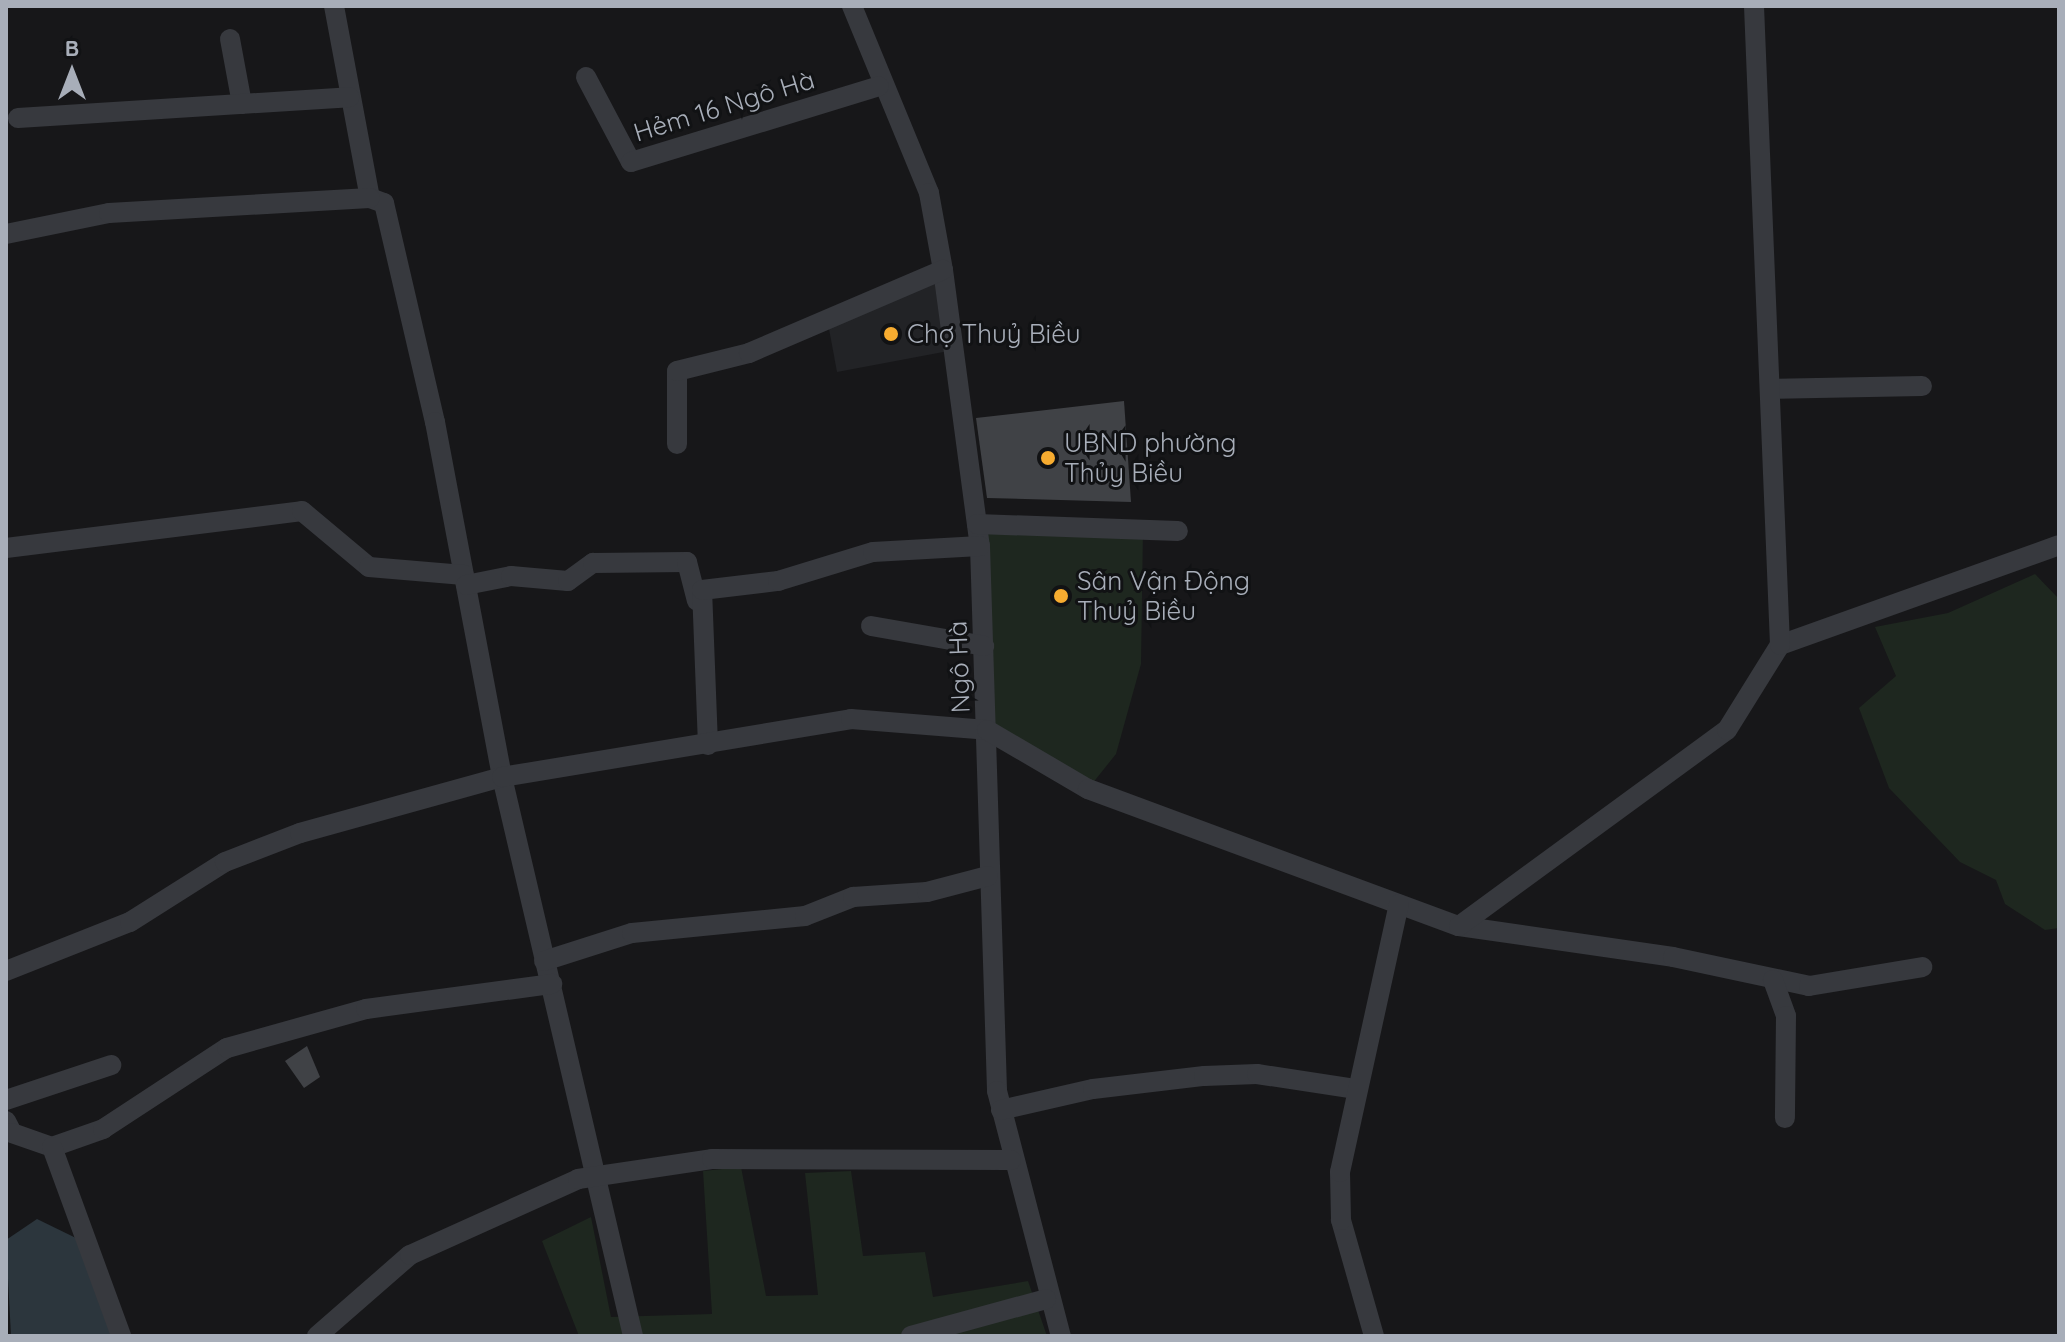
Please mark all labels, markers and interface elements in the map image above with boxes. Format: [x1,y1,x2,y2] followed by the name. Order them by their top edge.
[32,32,112,112] north arrow
[65,34,79,62] text: B
[630,64,818,148] street label: Hẻm 16 Ngô Hà
[907,318,1081,350] place label: Chợ Thuỷ Biều
[882,325,900,343] marker: Chợ Thuỷ Biều
[1064,427,1236,488] place label: UBND phường Thủy Biều
[1039,449,1057,467] marker: UBND phường Thủy Biều
[1077,565,1250,626] place label: Sân Vận Động Thuỷ Biều
[1052,587,1070,605] marker: Sân Vận Động Thuỷ Biều
[942,620,976,714] street label: Ngô Hà

